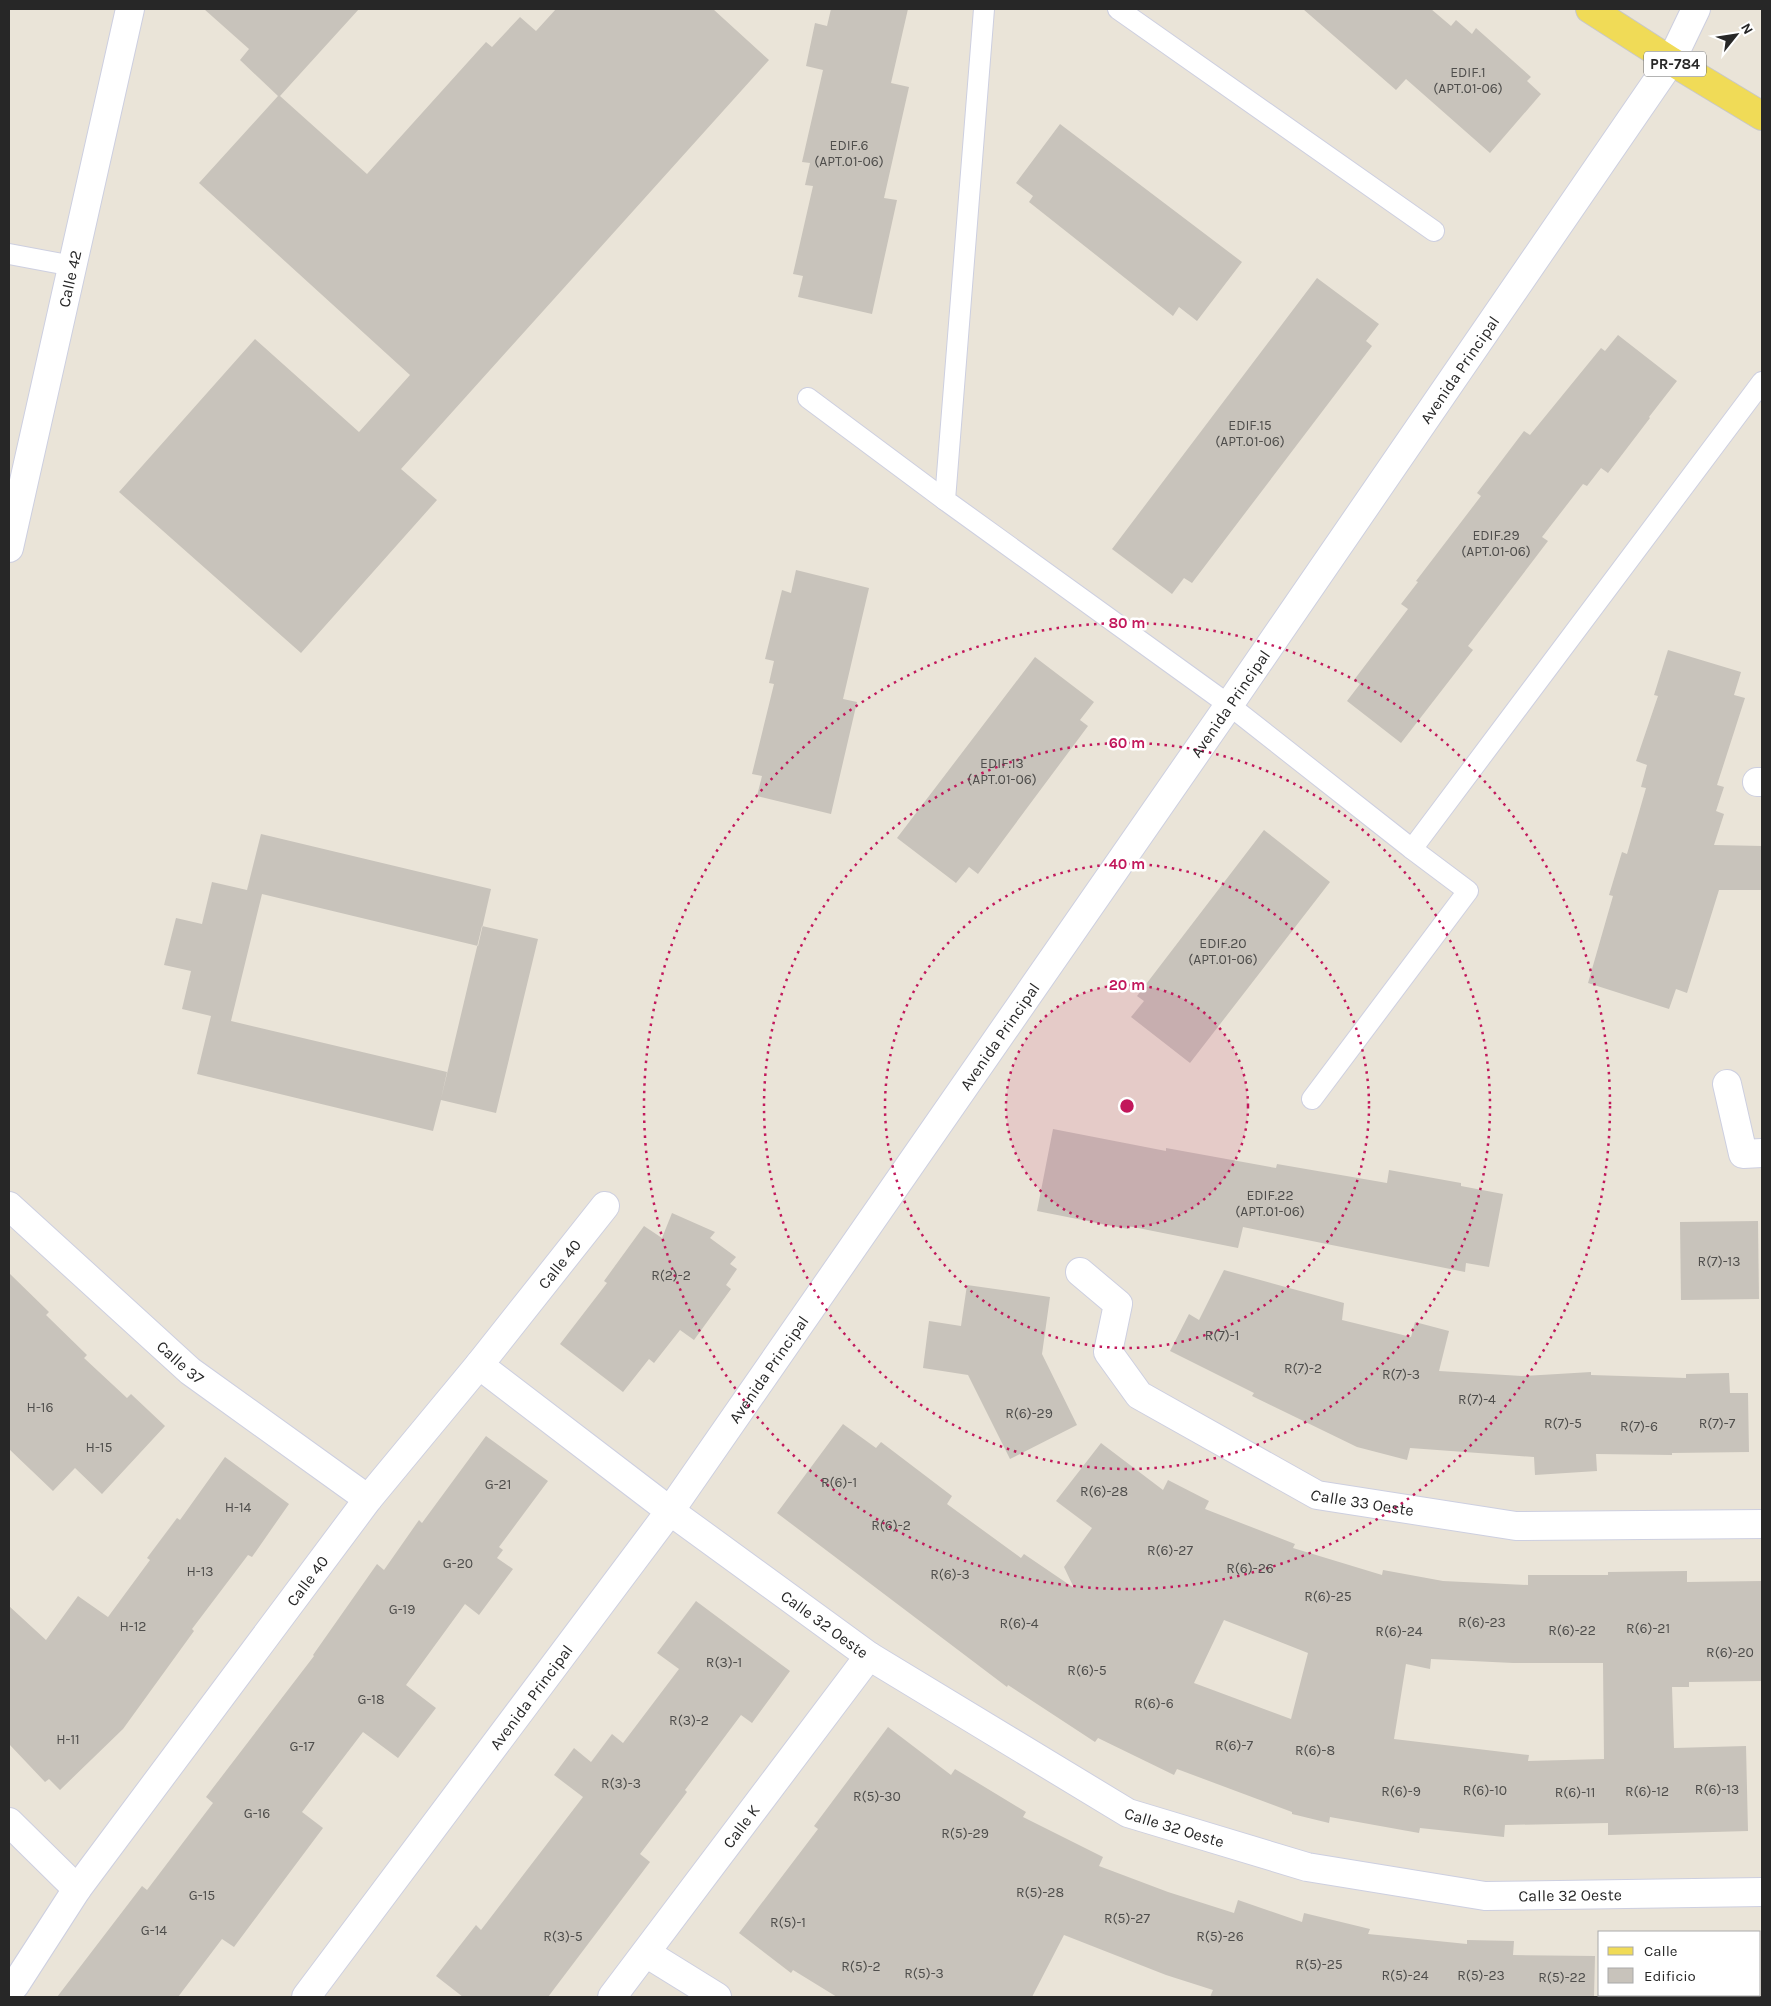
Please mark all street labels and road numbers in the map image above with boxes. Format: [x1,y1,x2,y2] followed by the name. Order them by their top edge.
[1644,52,1706,76] road number: PR-784
[54,248,85,309] street label: Calle 42
[1416,312,1503,427] street label: Avenida Principal
[1186,646,1274,761] street label: Avenida Principal
[955,979,1043,1094] street label: Avenida Principal
[534,1235,585,1292] street label: Calle 40
[725,1312,812,1426] street label: Avenida Principal
[153,1336,208,1388] street label: Calle 37
[1307,1484,1415,1519] street label: Calle 33 Oeste
[282,1552,332,1610] street label: Calle 40
[777,1586,872,1662] street label: Calle 32 Oeste
[485,1641,576,1753] street label: Avenida Principal
[718,1800,763,1852] street label: Calle K
[1122,1803,1227,1851] street label: Calle 32 Oeste
[1518,1885,1622,1905] street label: Calle 32 Oeste

